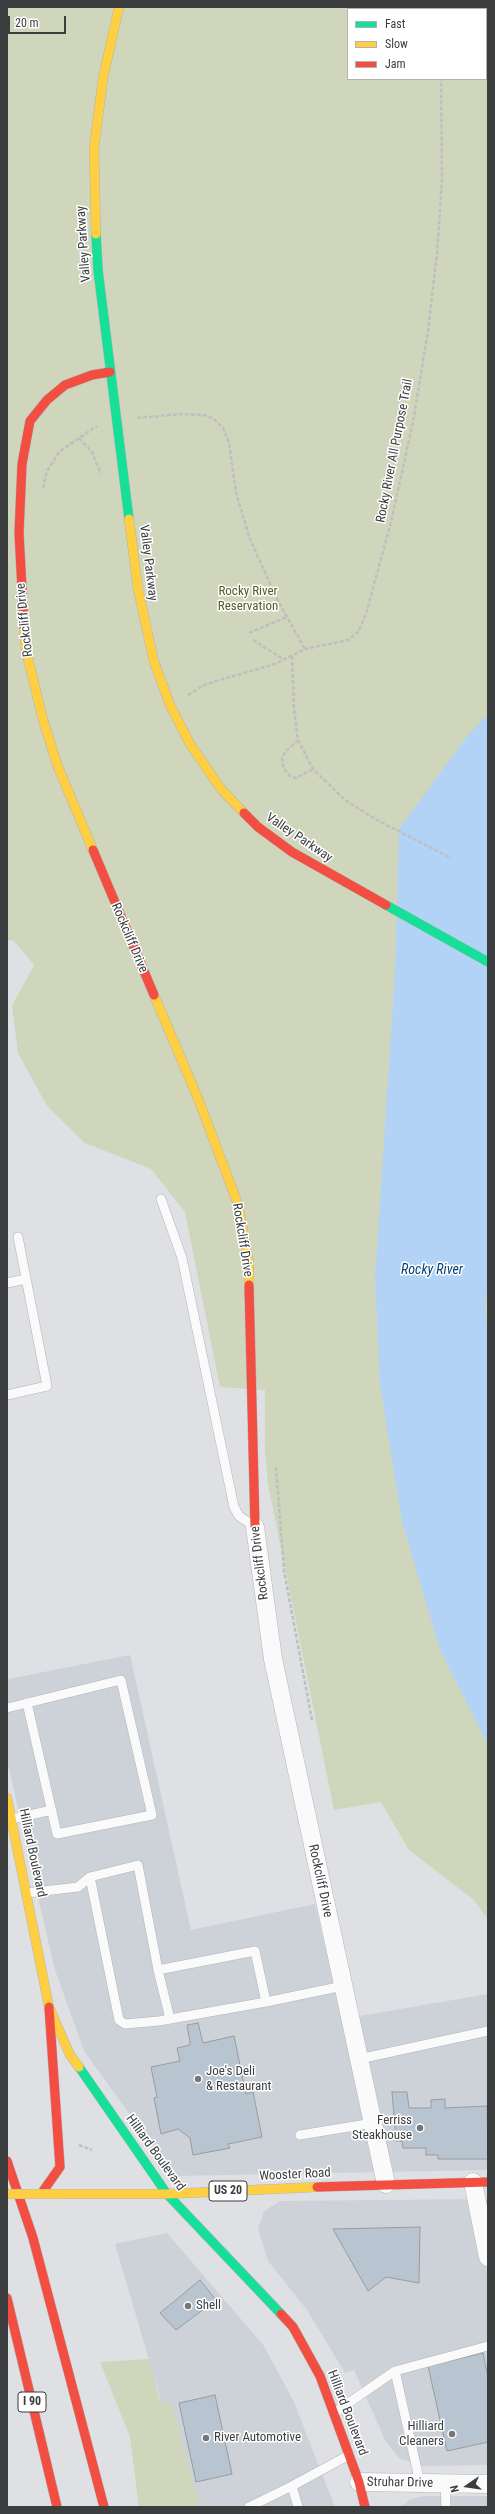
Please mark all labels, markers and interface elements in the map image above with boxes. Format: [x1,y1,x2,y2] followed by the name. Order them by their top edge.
[10,8,68,34] scale bar
[347,8,487,80] legend
[15,16,39,30] text: 20 m
[385,17,405,31] text: Fast
[385,37,408,51] text: Slow
[385,57,406,71] text: Jam
[74,205,94,283] street label: Valley Parkway
[373,378,417,524] street label: Rocky River All Purpose Trail
[136,524,160,602] street label: Valley Parkway
[13,582,37,658] street label: Rockcliff Drive
[218,584,278,615] park label: Rocky River Reservation
[263,810,335,866] street label: Valley Parkway
[107,901,151,975] street label: Rockcliff Drive
[228,1202,256,1278] street label: Rockcliff Drive
[401,1262,463,1278] water label: Rocky River
[248,1525,272,1601] street label: Rockcliff Drive
[15,1807,49,1899] street label: Hilliard Boulevard
[305,1843,335,1919] street label: Rockcliff Drive
[206,2064,271,2095] place label: Joe's Deli & Restaurant
[193,2074,203,2084] marker: Joe's Deli & Restaurant
[122,2112,188,2194] street label: Hilliard Boulevard
[352,2113,412,2144] place label: Ferriss Steakhouse
[415,2123,425,2133] marker: Ferriss Steakhouse
[259,2165,331,2185] street label: Wooster Road
[209,2181,247,2201] road number: US 20
[196,2298,221,2314] place label: Shell
[183,2301,193,2311] marker: Shell
[324,2368,370,2458] street label: Hilliard Boulevard
[18,2392,46,2412] road number: I 90
[399,2419,444,2450] place label: Hilliard Cleaners
[447,2429,457,2439] marker: Hilliard Cleaners
[214,2430,301,2446] place label: River Automotive
[201,2433,211,2443] marker: River Automotive
[447,2466,487,2506] north arrow
[367,2475,433,2491] street label: Struhar Drive
[448,2484,462,2494] text: N

